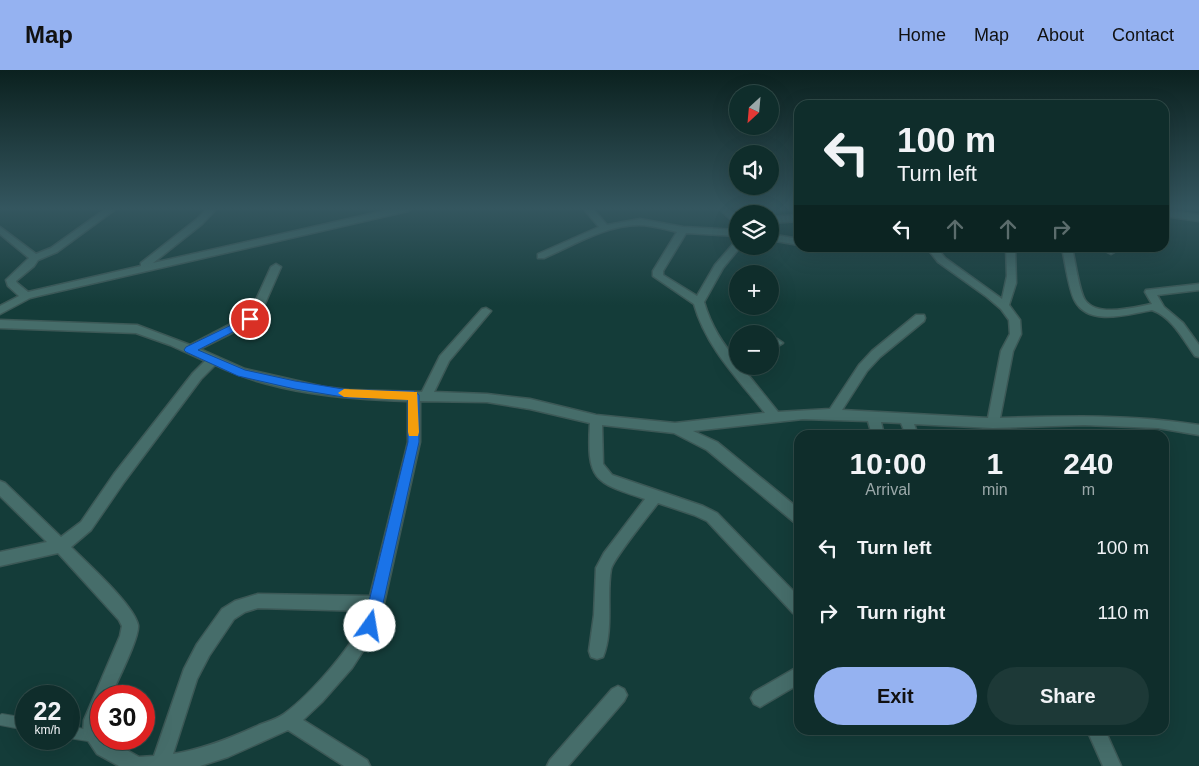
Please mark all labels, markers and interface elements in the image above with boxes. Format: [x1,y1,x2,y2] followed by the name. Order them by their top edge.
[25,21,73,48] text: Map
[898,25,946,45] text: Home
[974,25,1009,45] text: Map
[1037,25,1084,45] text: About
[1112,25,1174,45] text: Contact
[729,85,779,135] north arrow
[729,85,779,375] map controls
[814,120,879,185] icon: left
[897,120,996,159] text: 100 m
[729,145,779,195] button: sound
[897,161,977,186] text: Turn left
[729,205,779,255] button: layers
[888,215,916,243] icon: left
[941,215,969,243] icon: ahead
[994,215,1022,243] icon: ahead
[1047,215,1075,243] icon: right
[729,265,779,315] button: +
[229,298,271,340] pin
[236,305,264,333] icon: arrive
[729,325,779,375] button: −
[850,447,926,480] text: 10:00
[986,447,1003,480] text: 1
[1063,447,1113,480] text: 240
[865,481,911,498] text: Arrival
[982,481,1008,498] text: min
[1082,481,1095,498] text: m
[814,534,842,562] icon: left
[857,537,932,558] text: Turn left
[1096,537,1149,558] text: 100 m
[343,599,395,651] position arrow
[814,599,842,627] icon: right
[857,602,945,623] text: Turn right
[1098,602,1149,623] text: 110 m
[814,667,977,725] button: Exit
[987,667,1149,725] button: Share
[90,685,155,750] speed limit sign: 30
[34,697,61,725] text: 22
[34,723,61,737] text: km/h

